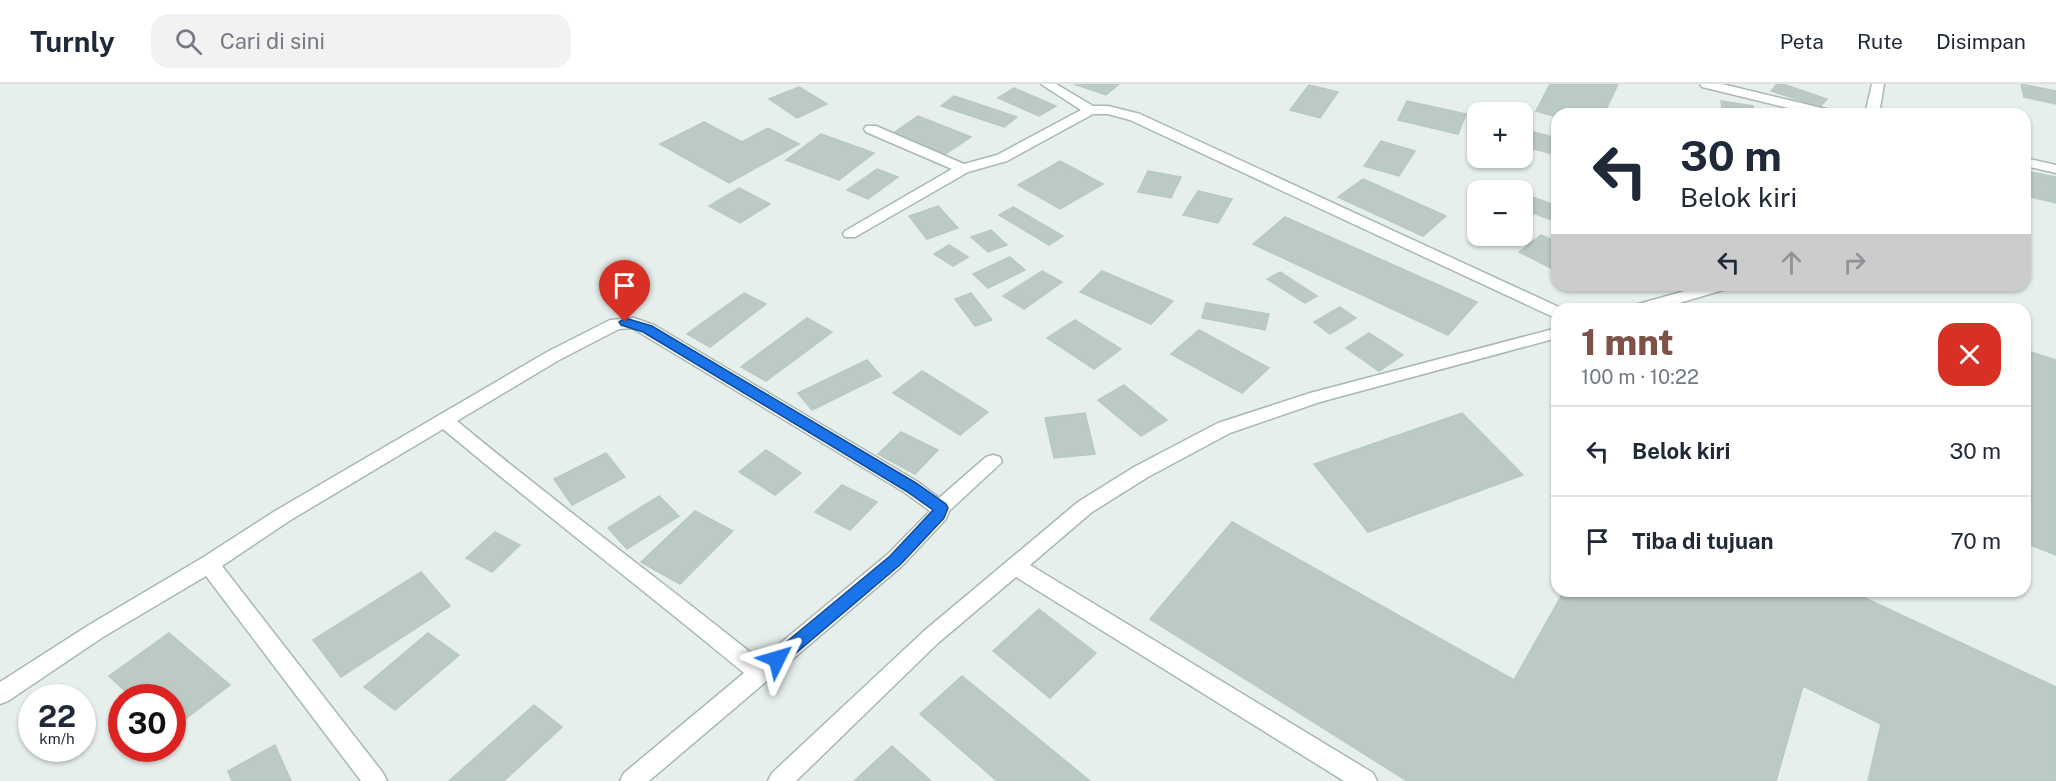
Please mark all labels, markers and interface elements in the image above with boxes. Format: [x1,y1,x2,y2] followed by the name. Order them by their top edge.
[151,14,571,68] search box
[30,25,115,58] text: Turnly
[172,25,205,58] icon: search
[220,28,325,54] text: Cari di sini
[1780,29,1824,54] text: Peta
[1857,29,1903,54] text: Rute
[1936,29,2026,54] text: Disimpan
[1467,102,1533,246] map controls
[1467,102,1533,168] button: +
[1680,131,1782,180] text: 30 m
[1581,132,1659,210] icon: left
[1467,180,1533,246] button: −
[1680,181,1797,213] text: Belok kiri
[1712,246,1745,279] icon: left
[1775,246,1808,279] icon: ahead
[1838,246,1871,279] icon: right
[599,260,650,322] pin
[608,269,641,302] icon: arrive
[1581,321,1674,363] text: 1 mnt
[1938,323,2001,386] button: close
[1581,365,1699,389] text: 100 m · 10:22
[1581,435,1614,468] icon: left
[1632,438,1730,464] text: Belok kiri
[1949,438,2001,464] text: 30 m
[1581,525,1614,558] icon: arrive
[1632,528,1773,554] text: Tiba di tujuan
[1950,528,2001,554] text: 70 m
[745,627,809,691] position arrow
[108,684,186,762] speed limit sign: 30
[38,698,76,734] text: 22
[39,730,75,747] text: km/h

